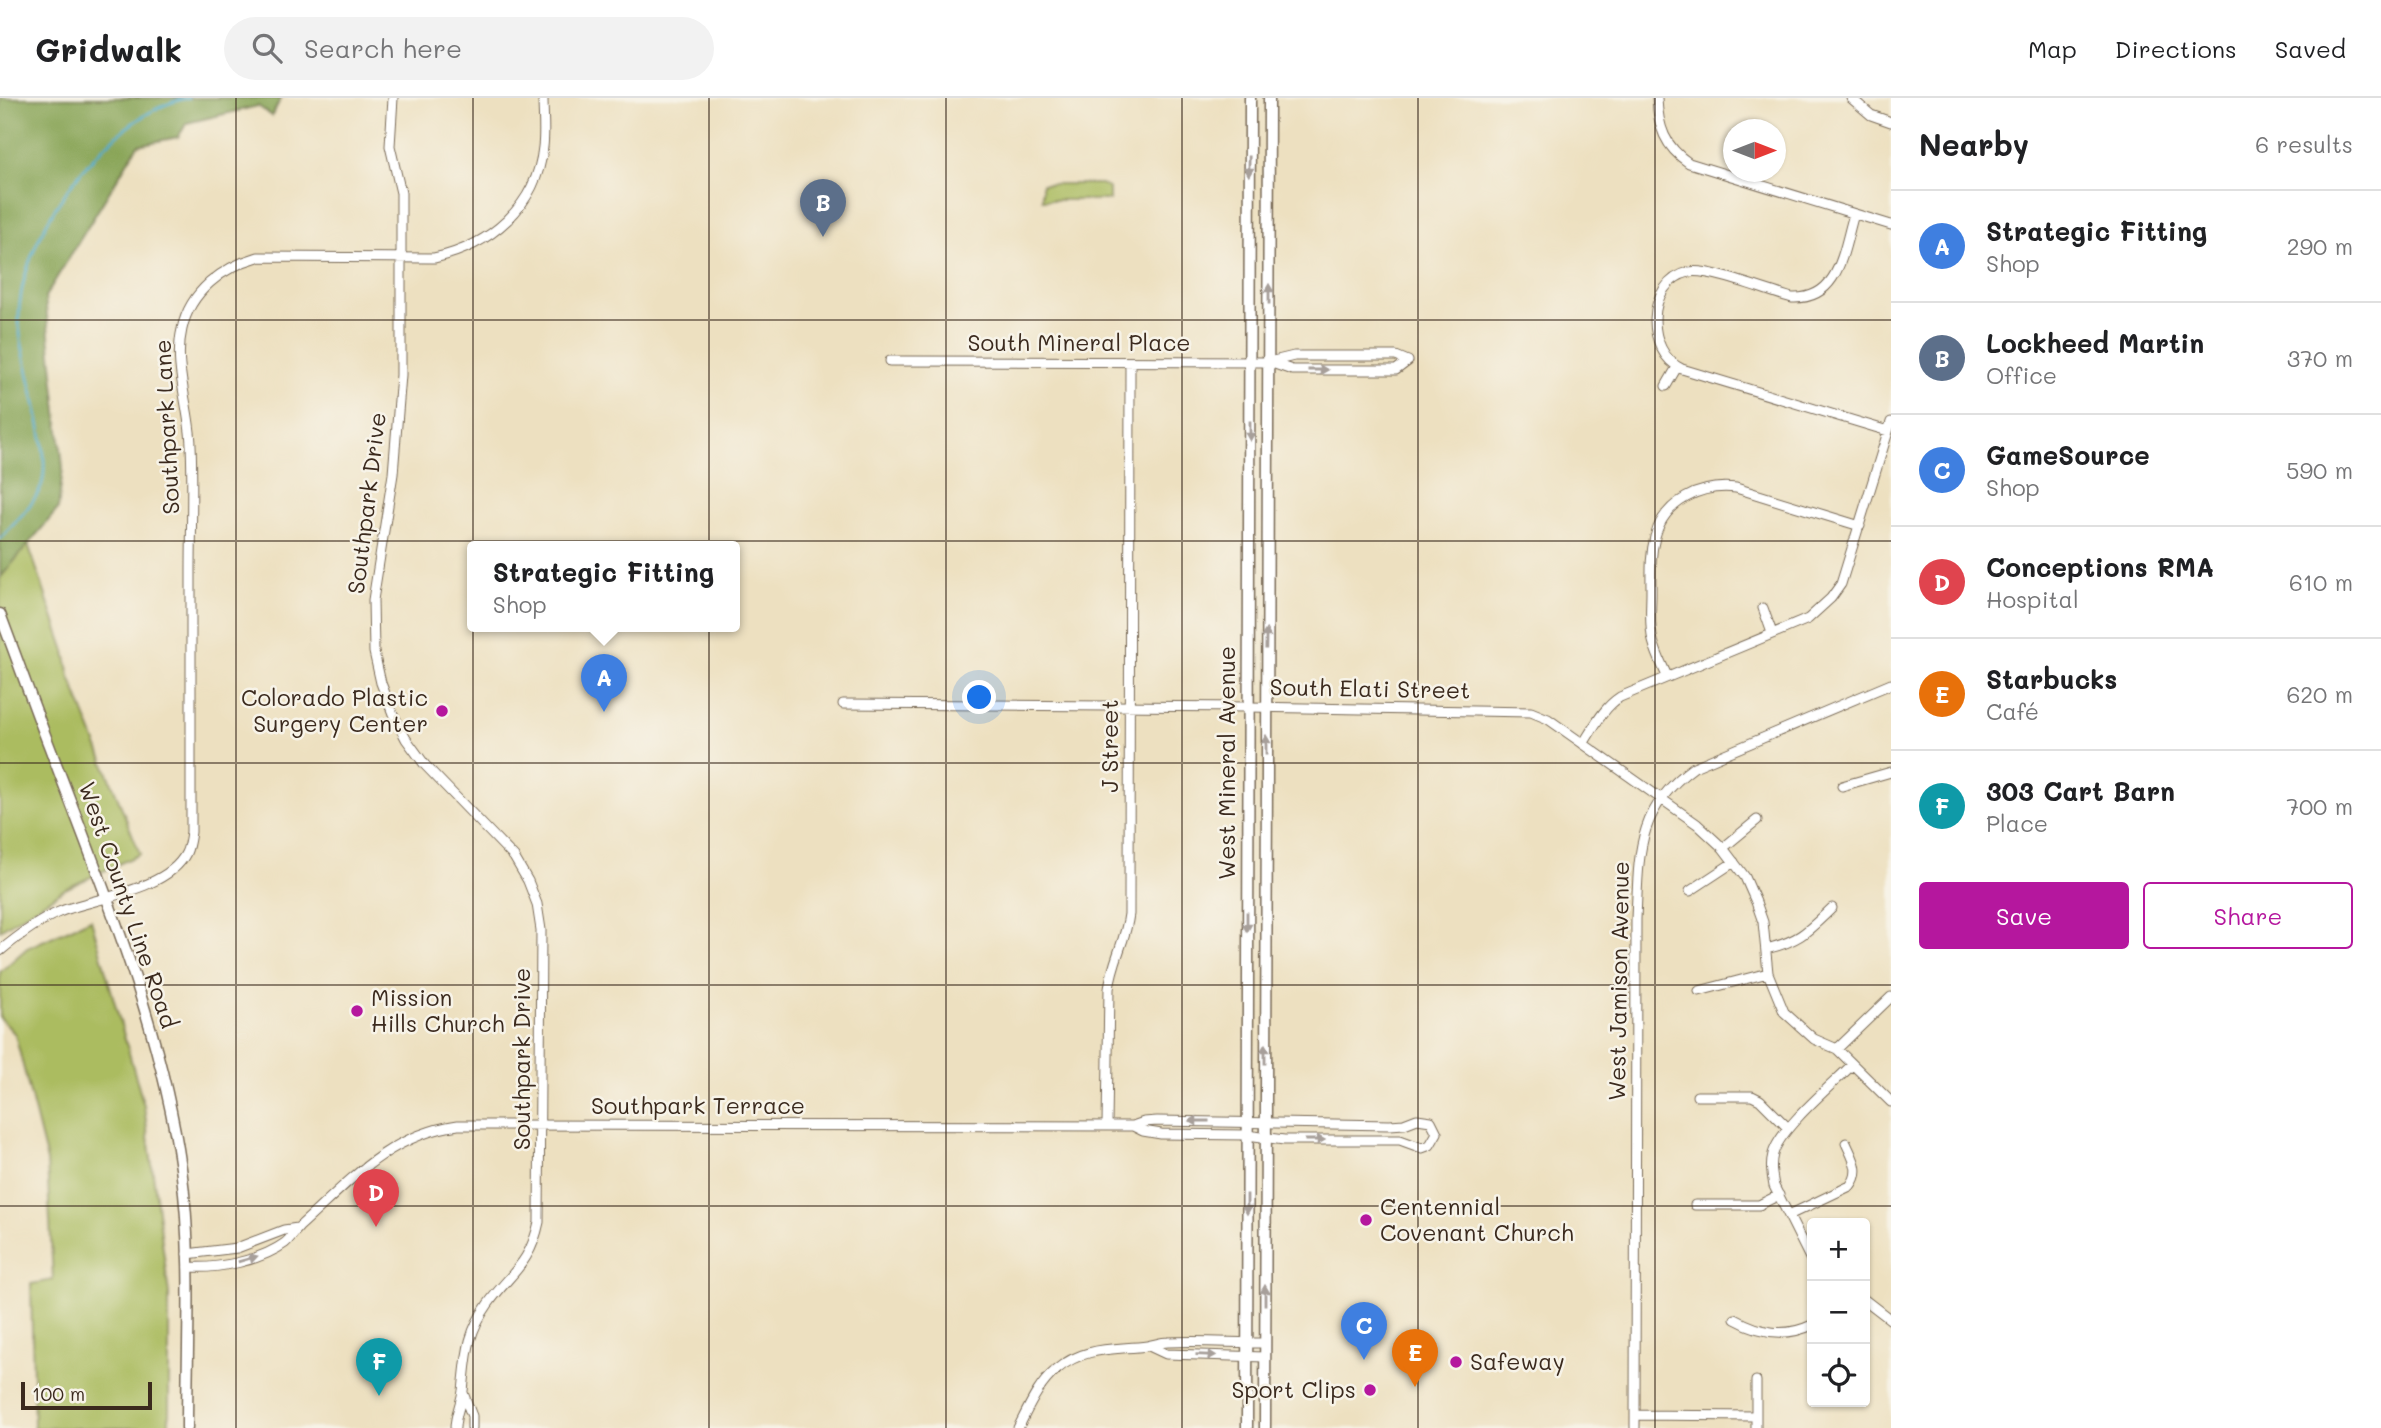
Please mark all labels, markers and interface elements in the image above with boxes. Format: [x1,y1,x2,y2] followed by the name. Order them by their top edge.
[224,17,714,80] search box
[35,27,182,70] text: Gridwalk
[248,29,286,67] icon: search
[304,31,462,65] text: Search here
[2028,33,2077,64] text: Map
[2115,33,2237,64] text: Directions
[2275,33,2346,64] text: Saved
[1723,119,1786,182] north arrow
[1919,124,2029,164] text: Nearby
[2255,129,2353,159] text: 6 results
[1243,155,1255,177] one-way arrow
[800,179,846,237] pin: B
[1986,214,2207,248] text: Strategic Fitting
[1934,231,1950,261] text: A
[2287,231,2353,261] text: 290 m
[1986,248,2040,278] text: Shop
[1263,283,1275,305] one-way arrow
[1986,326,2204,360] text: Lockheed Martin
[968,327,1190,357] street label: South Mineral Place
[146,339,186,515] street label: Southpark Lane
[1934,343,1950,373] text: B
[2287,343,2353,373] text: 370 m
[1986,360,2057,390] text: Office
[1307,364,1329,376] one-way arrow
[340,410,392,595] street label: Southpark Drive
[1244,420,1256,442] one-way arrow
[1986,438,2150,472] text: GameSource
[1933,455,1951,485] text: C
[2286,455,2353,485] text: 590 m
[1986,472,2040,502] text: Shop
[467,541,740,632] popup
[1986,550,2214,584] text: Conceptions RMA
[493,555,714,589] text: Strategic Fitting
[1934,567,1950,597] text: D
[2289,567,2353,597] text: 610 m
[1986,584,2079,614] text: Hospital
[493,589,547,619] text: Shop
[1260,628,1272,650] one-way arrow
[1211,646,1241,880] street label: West Mineral Avenue
[581,654,627,712] pin: A
[1986,662,2117,696] text: Starbucks
[1269,671,1471,705] street label: South Elati Street
[1935,679,1949,709] text: E
[2286,679,2353,709] text: 620 m
[962,680,996,714] your location
[241,682,428,738] place label: Colorado Plastic Surgery Center
[1986,696,2039,726] text: Café
[1094,699,1124,793] street label: J Street
[434,703,450,719] marker: Colorado Plastic Surgery Center
[1260,733,1272,755] one-way arrow
[1986,774,2175,808] text: 303 Cart Barn
[73,777,185,1032] street label: West County Line Road
[1935,791,1949,821] text: F
[2286,791,2353,821] text: 700 m
[1986,808,2048,838] text: Place
[1601,861,1635,1101] street label: West Jamison Avenue
[1919,882,2129,949] button: Save
[2143,882,2353,949] button: Share
[1241,911,1253,933] one-way arrow
[506,968,536,1150] street label: Southpark Drive
[371,982,505,1038] place label: Mission Hills Church
[349,1003,365,1019] marker: Mission Hills Church
[1259,1043,1271,1065] one-way arrow
[591,1090,805,1120] street label: Southpark Terrace
[1187,1115,1209,1127] one-way arrow
[1304,1134,1326,1146] one-way arrow
[353,1169,399,1227] pin: D
[1380,1191,1574,1247] place label: Centennial Covenant Church
[1241,1193,1253,1215] one-way arrow
[1358,1212,1374,1228] marker: Centennial Covenant Church
[1807,1218,1870,1407] map controls
[1807,1218,1870,1281] button: +
[237,1253,258,1263] one-way arrow
[1807,1281,1870,1344] button: −
[1259,1284,1271,1306] one-way arrow
[1341,1302,1387,1360] pin: C
[1392,1329,1438,1387] pin: E
[356,1338,402,1396] pin: F
[1807,1344,1870,1407] button: locate
[1470,1346,1565,1376] place label: Safeway
[1195,1350,1217,1361] one-way arrow
[1448,1354,1464,1370] marker: Safeway
[1232,1374,1356,1404] place label: Sport Clips
[21,1379,152,1411] scale bar
[32,1381,85,1406] text: 100 m
[1362,1382,1378,1398] marker: Sport Clips

